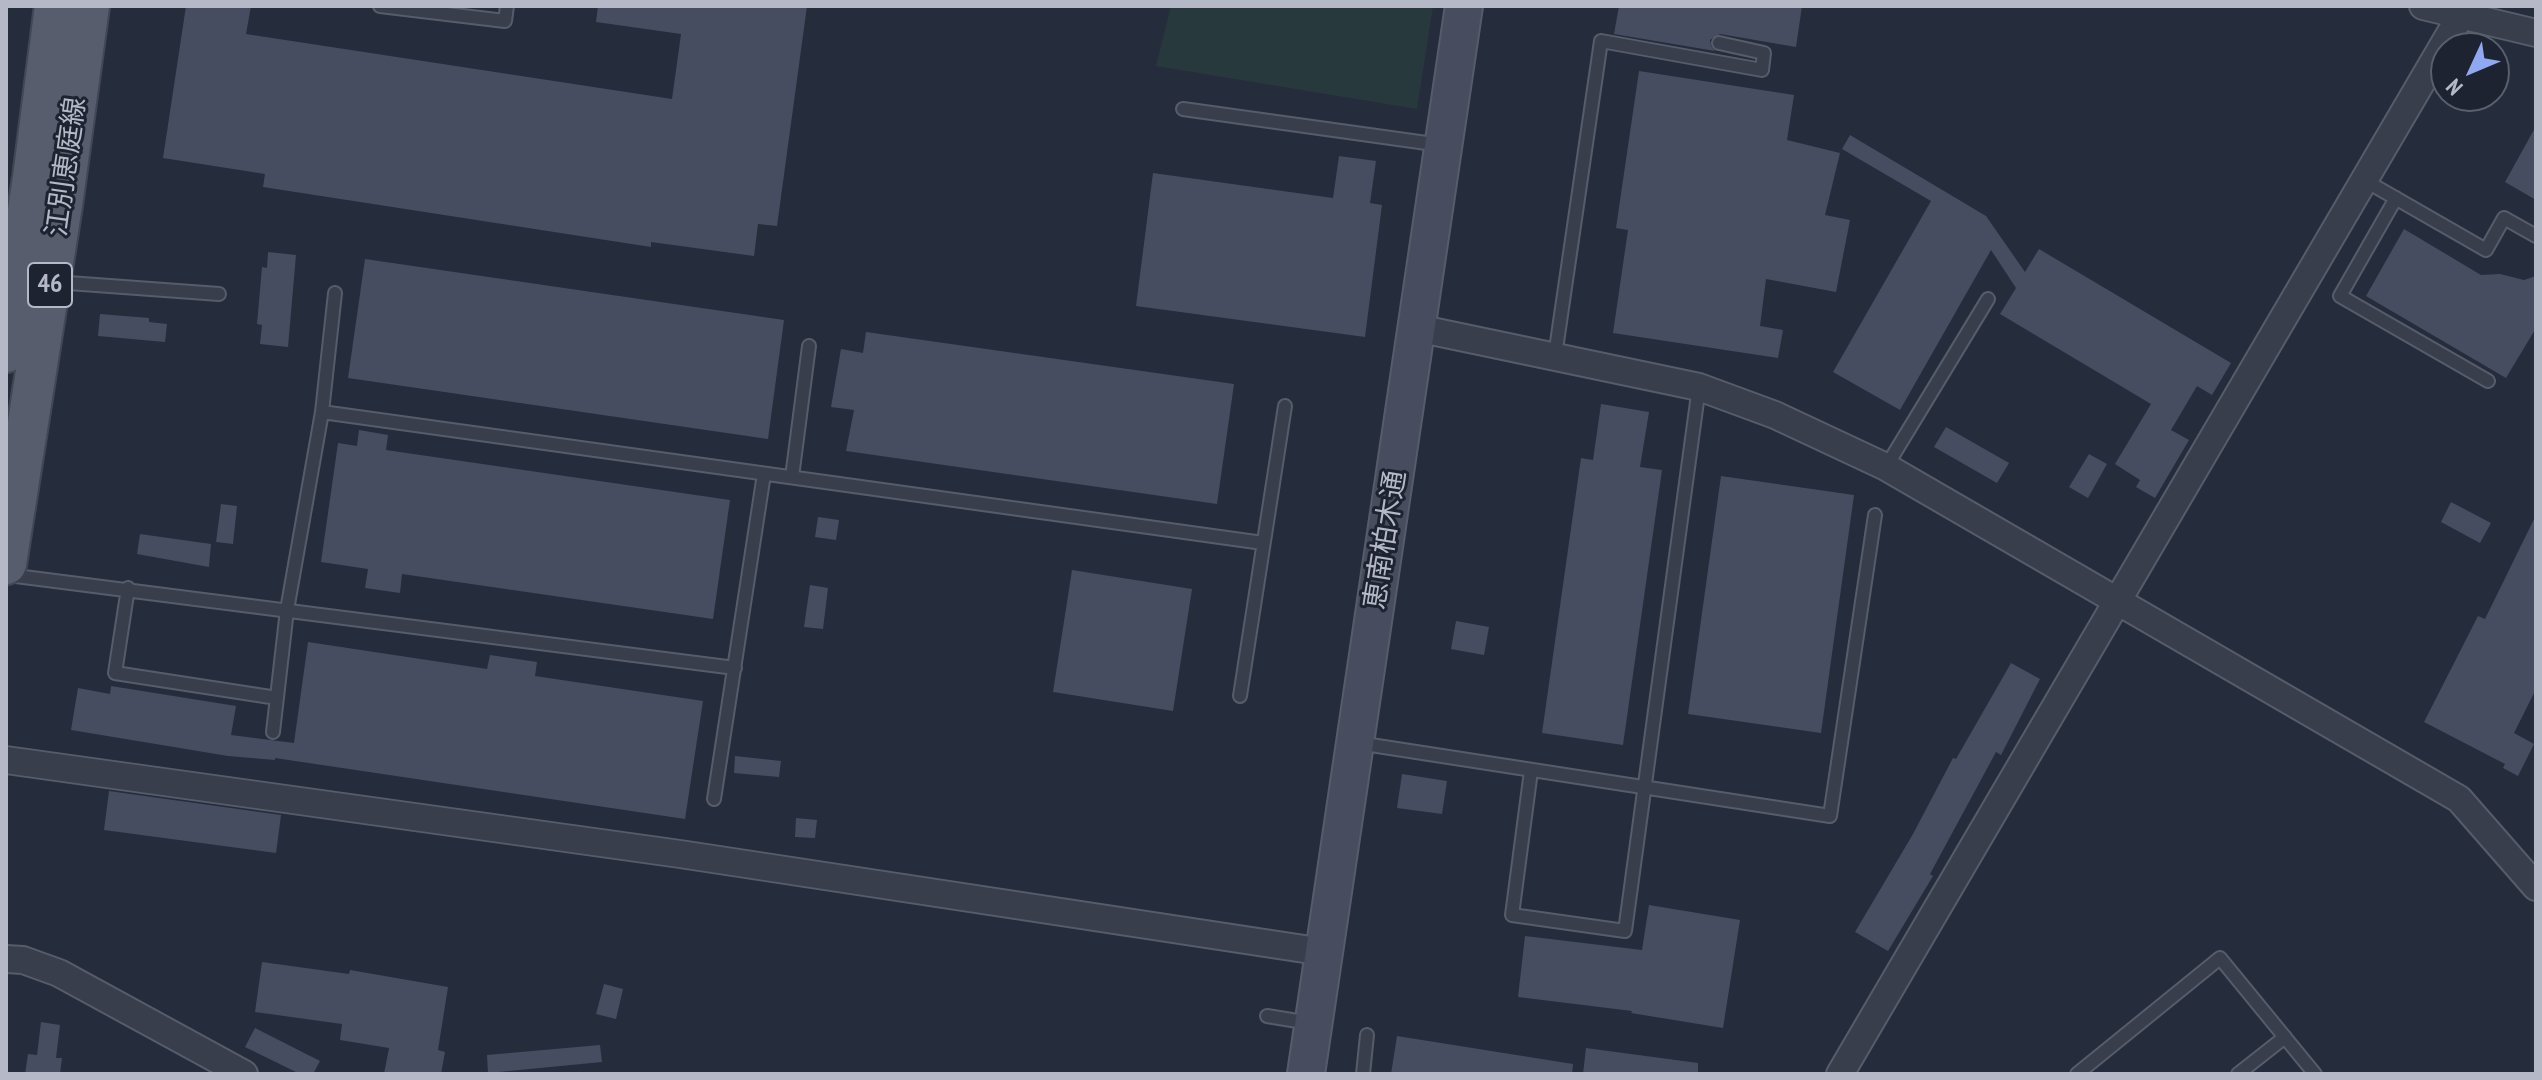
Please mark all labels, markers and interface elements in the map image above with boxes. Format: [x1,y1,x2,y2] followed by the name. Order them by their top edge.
[2430,32,2510,112] north arrow
[2440,73,2468,101] text: N
[41,95,93,239] street label: 江別恵庭線
[28,263,72,307] road number: 46
[1358,468,1414,612] street label: 恵南柏木通

